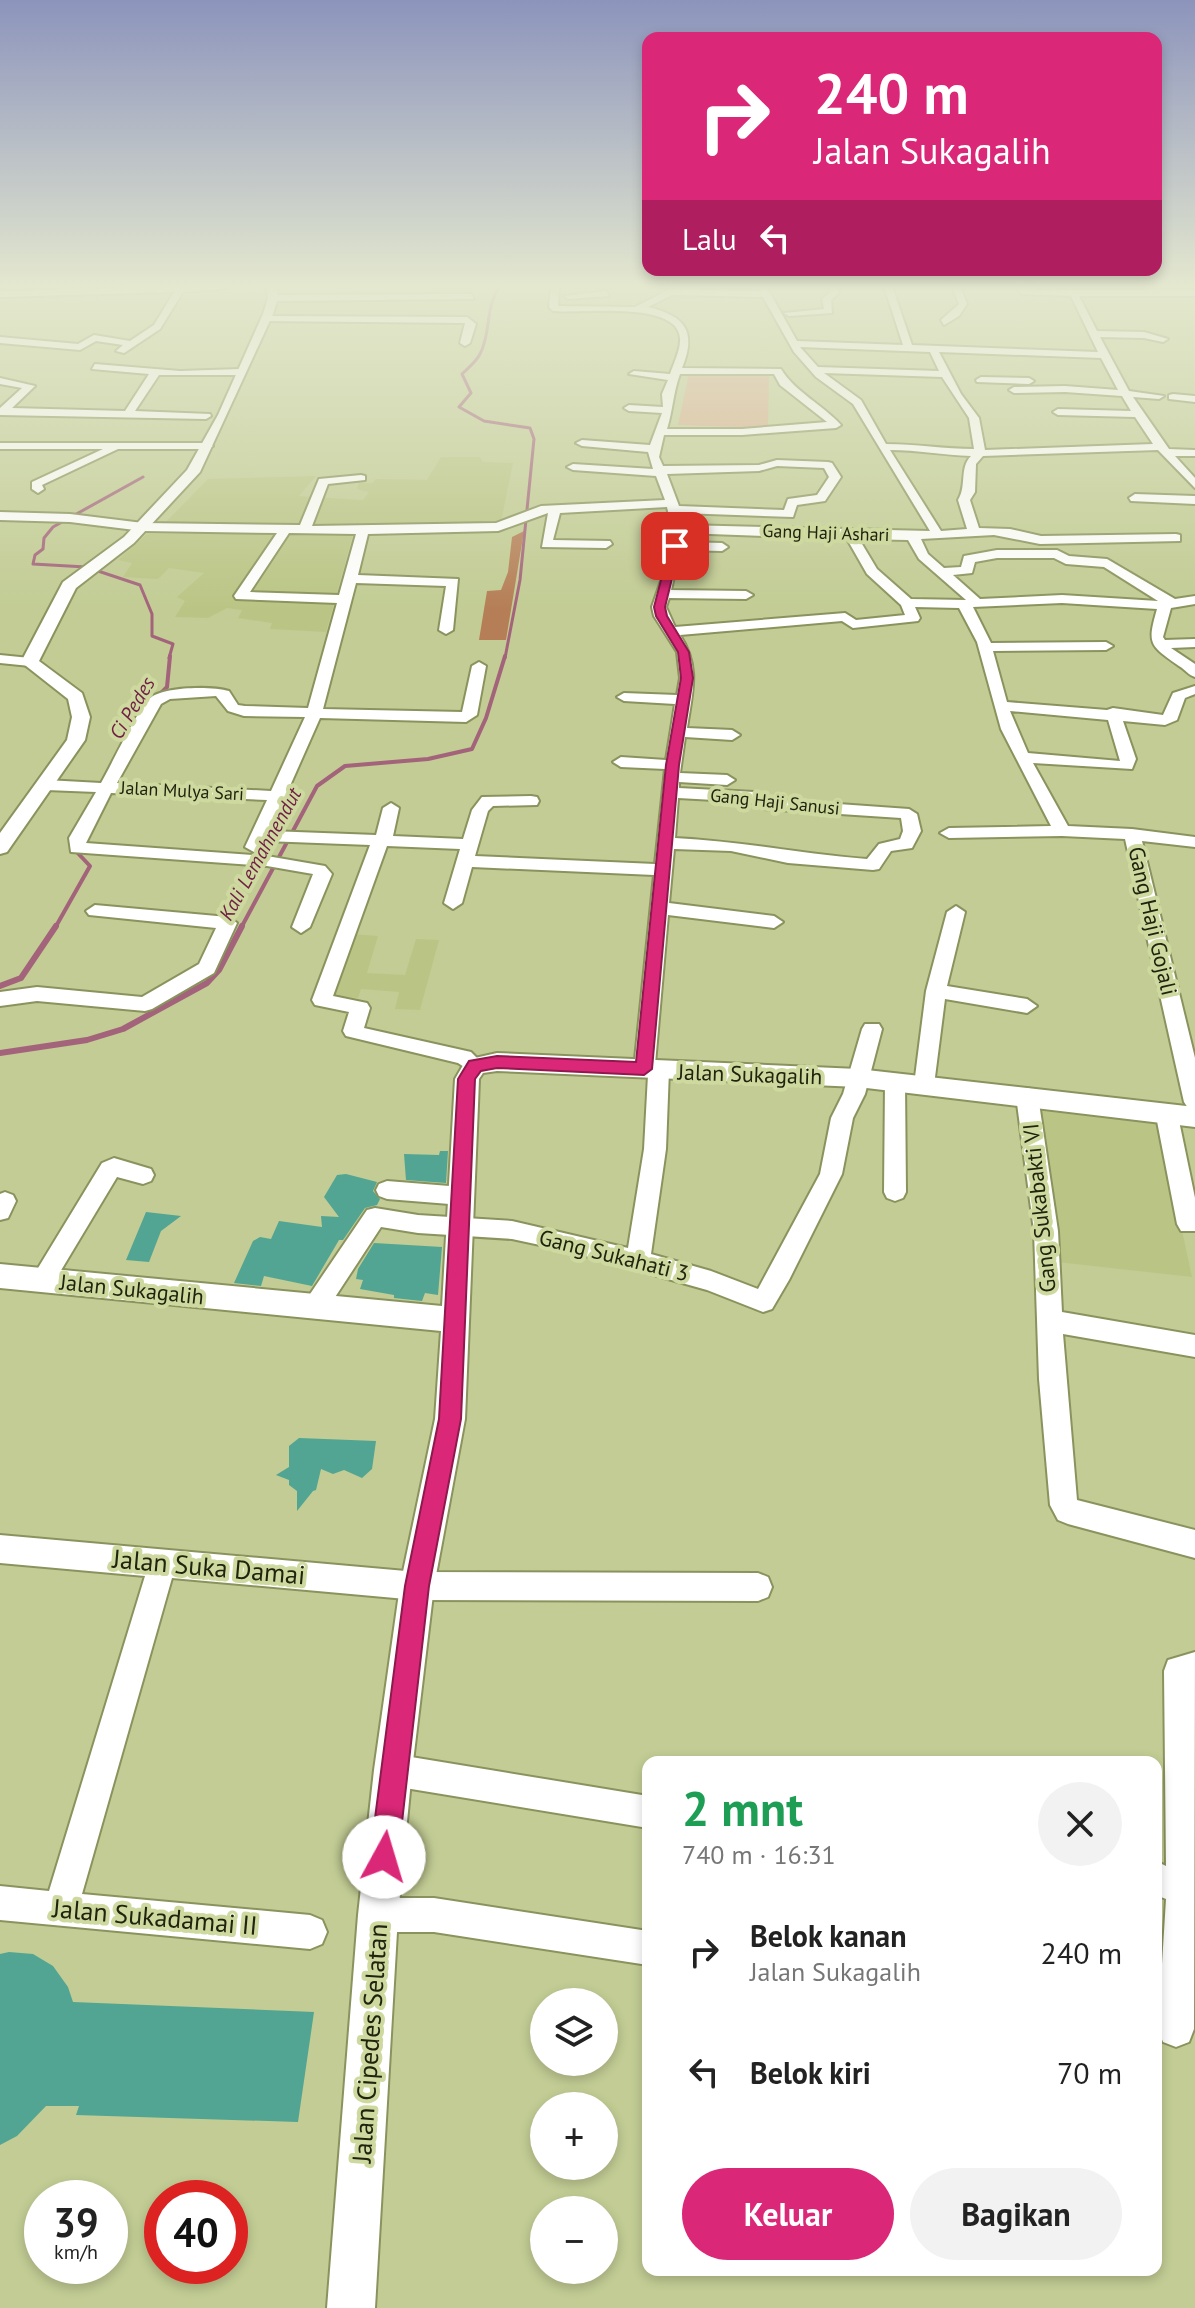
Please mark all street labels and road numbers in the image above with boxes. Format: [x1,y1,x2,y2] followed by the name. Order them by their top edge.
[762,519,890,546] street label: Gang Haji Ashari
[119,776,244,805] street label: Jalan Mulya Sari
[709,783,841,820] street label: Gang Haji Sanusi
[1122,844,1184,998] street label: Gang Haji Gojali
[676,1057,823,1091] street label: Jalan Sukagalih
[1016,1122,1062,1294] street label: Gang Sukabakti VI
[536,1223,692,1287] street label: Gang Sukahati 3
[58,1267,205,1310] street label: Jalan Sukagalih
[110,1542,307,1591] street label: Jalan Suka Damai
[50,1891,259,1942] street label: Jalan Sukadamai II
[345,1922,394,2165] street label: Jalan Cipedes Selatan

